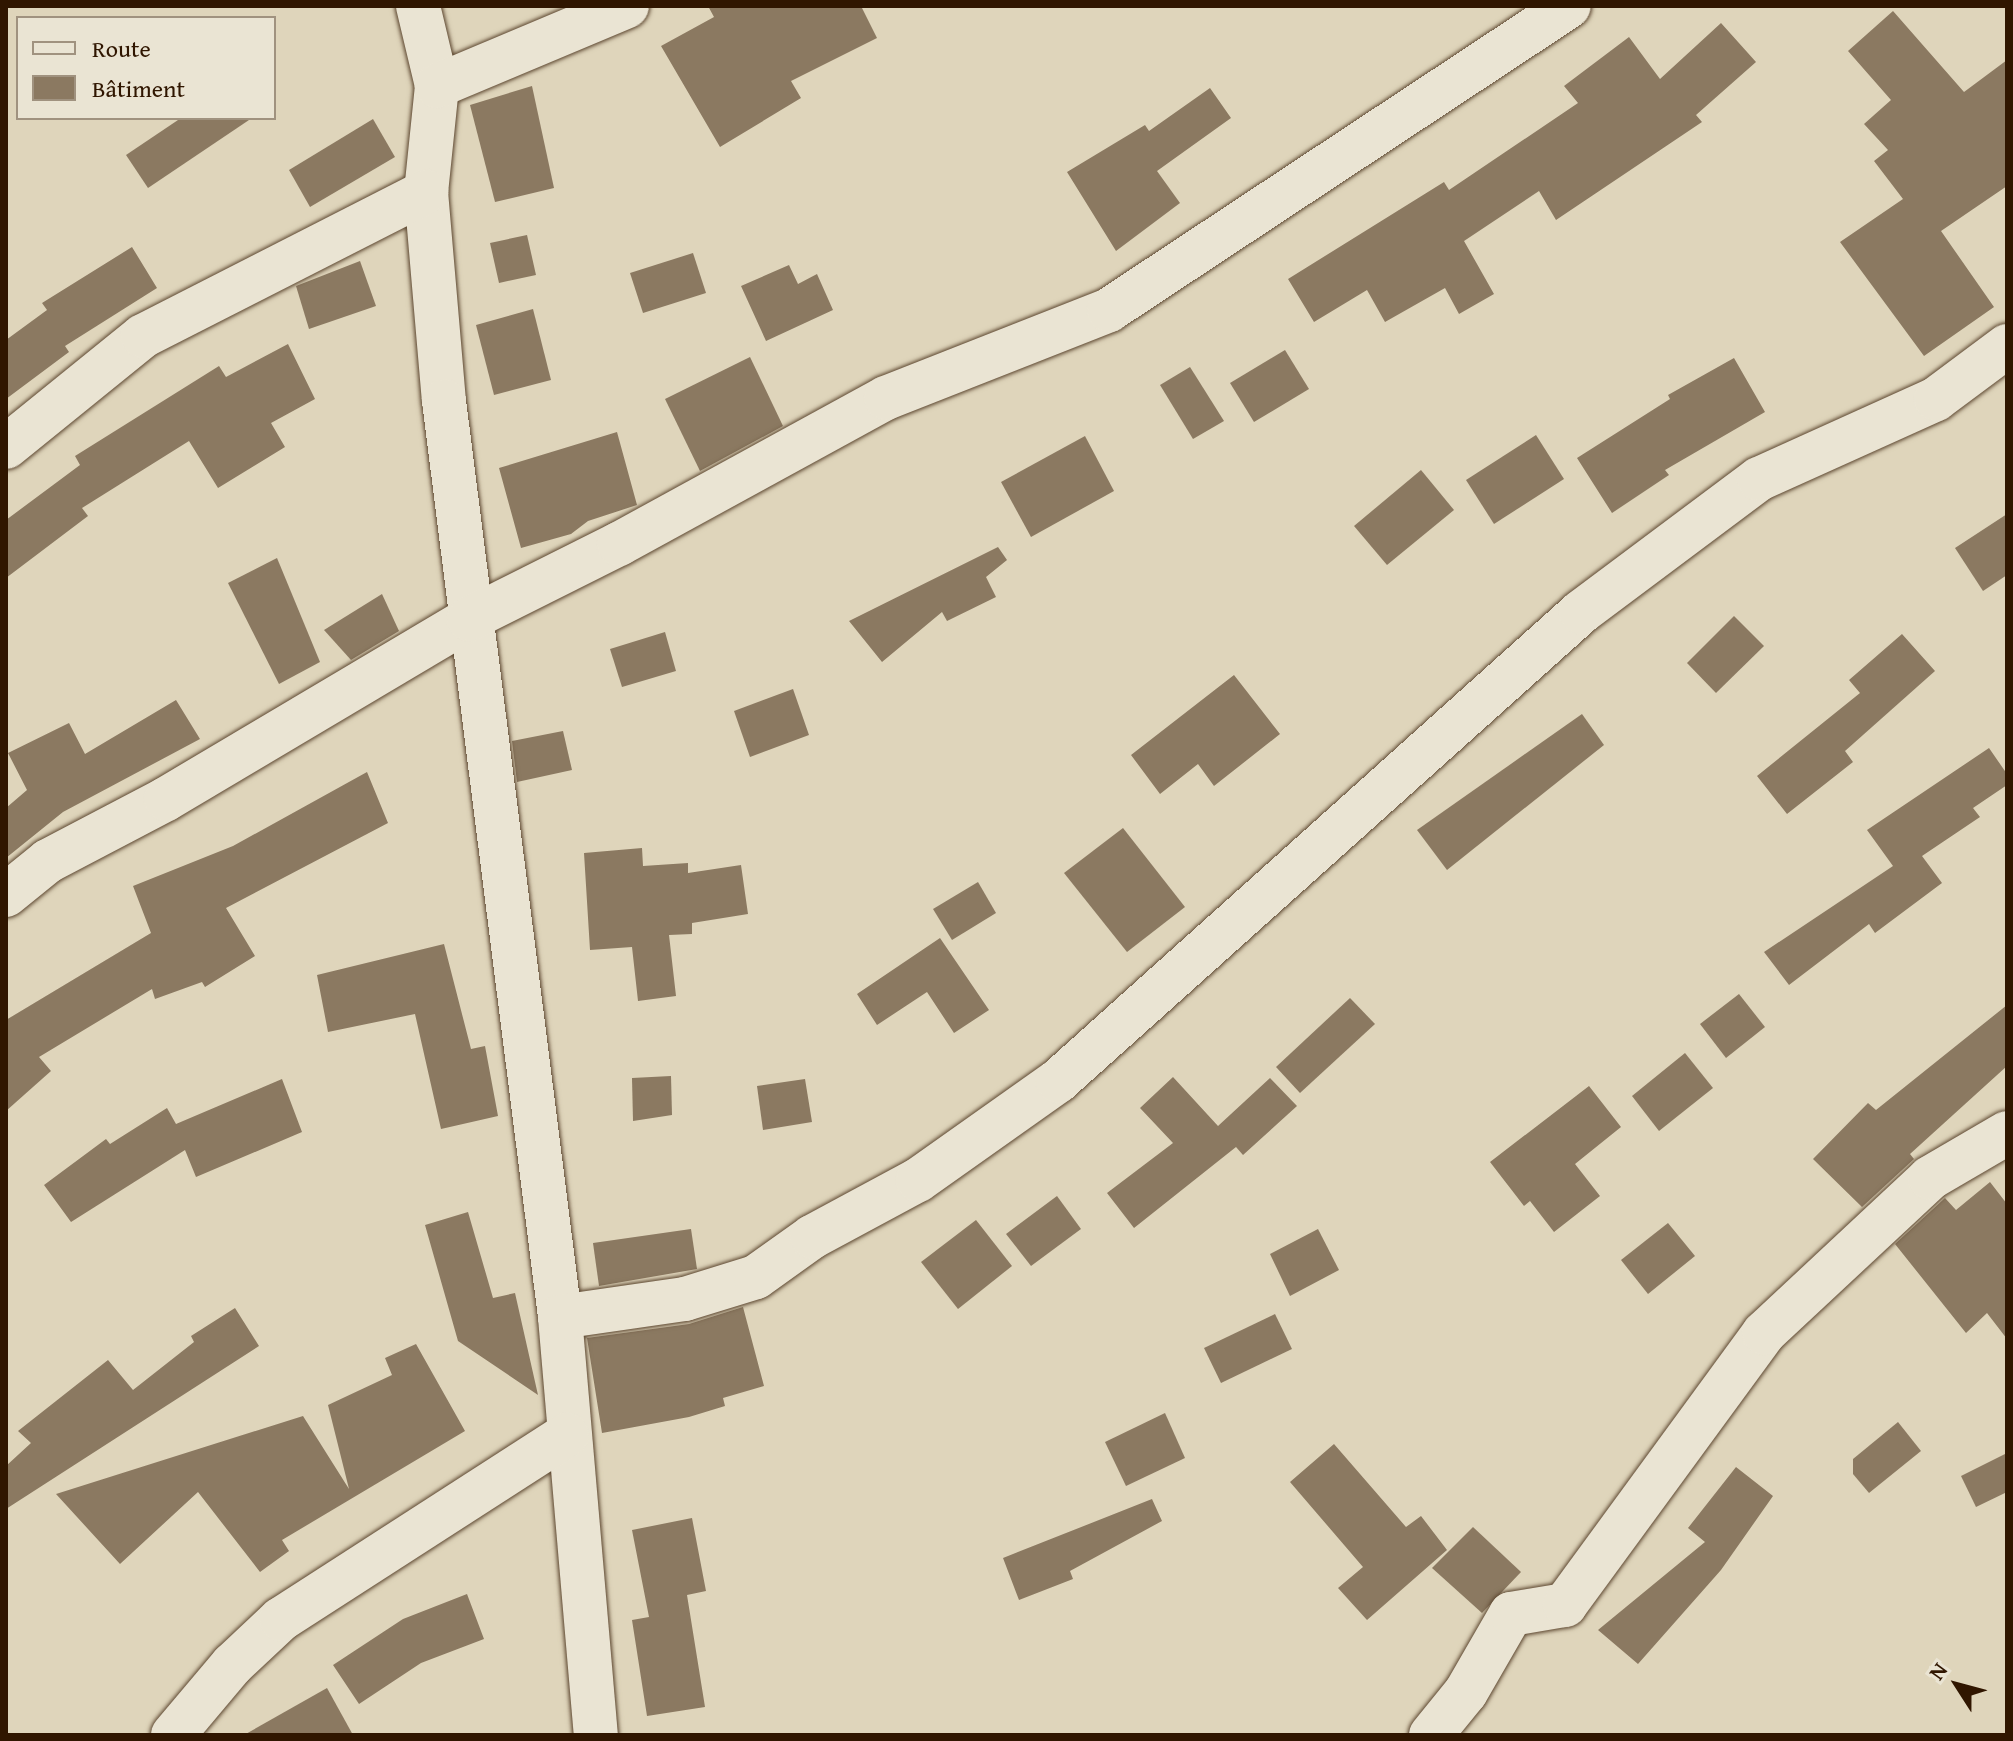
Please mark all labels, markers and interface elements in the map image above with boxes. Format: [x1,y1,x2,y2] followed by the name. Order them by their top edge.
[16,16,276,120] legend
[92,31,151,66] text: Route
[92,71,185,106] text: Bâtiment
[1917,1645,1997,1725] north arrow
[1920,1656,1955,1686] text: N

